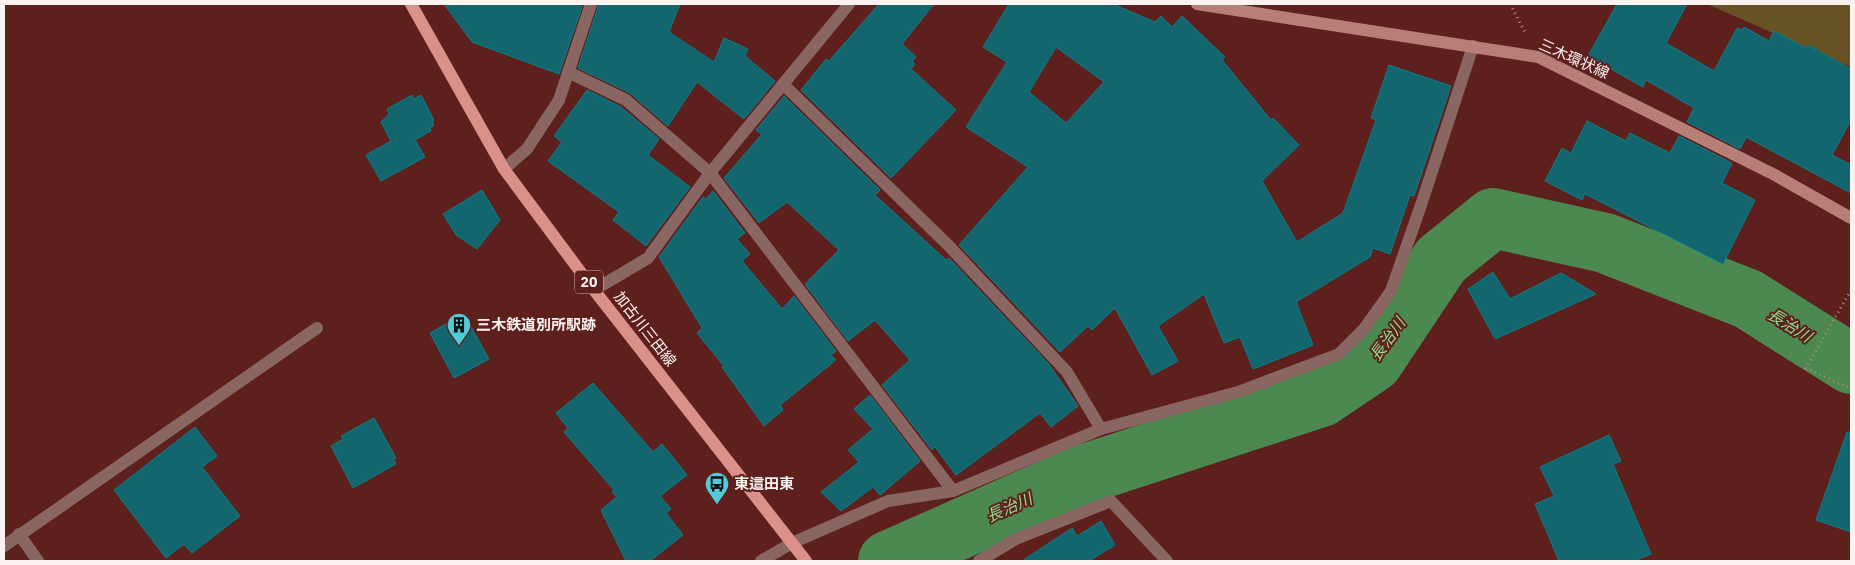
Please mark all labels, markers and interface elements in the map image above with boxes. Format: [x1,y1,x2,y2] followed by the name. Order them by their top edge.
[1536,35,1612,82] street label: 三木環状線
[575,270,603,294] road number: 20
[610,287,681,370] street label: 加古川三田線
[1764,304,1817,347] water label: 長治川
[446,312,472,346] building icon: 三木鉄道別所駅跡
[1365,312,1410,364] water label: 長治川
[476,315,596,334] place label: 三木鉄道別所駅跡
[704,471,730,505] bus stop icon: 東這田東
[734,474,794,493] place label: 東這田東
[983,487,1037,526] water label: 長治川

